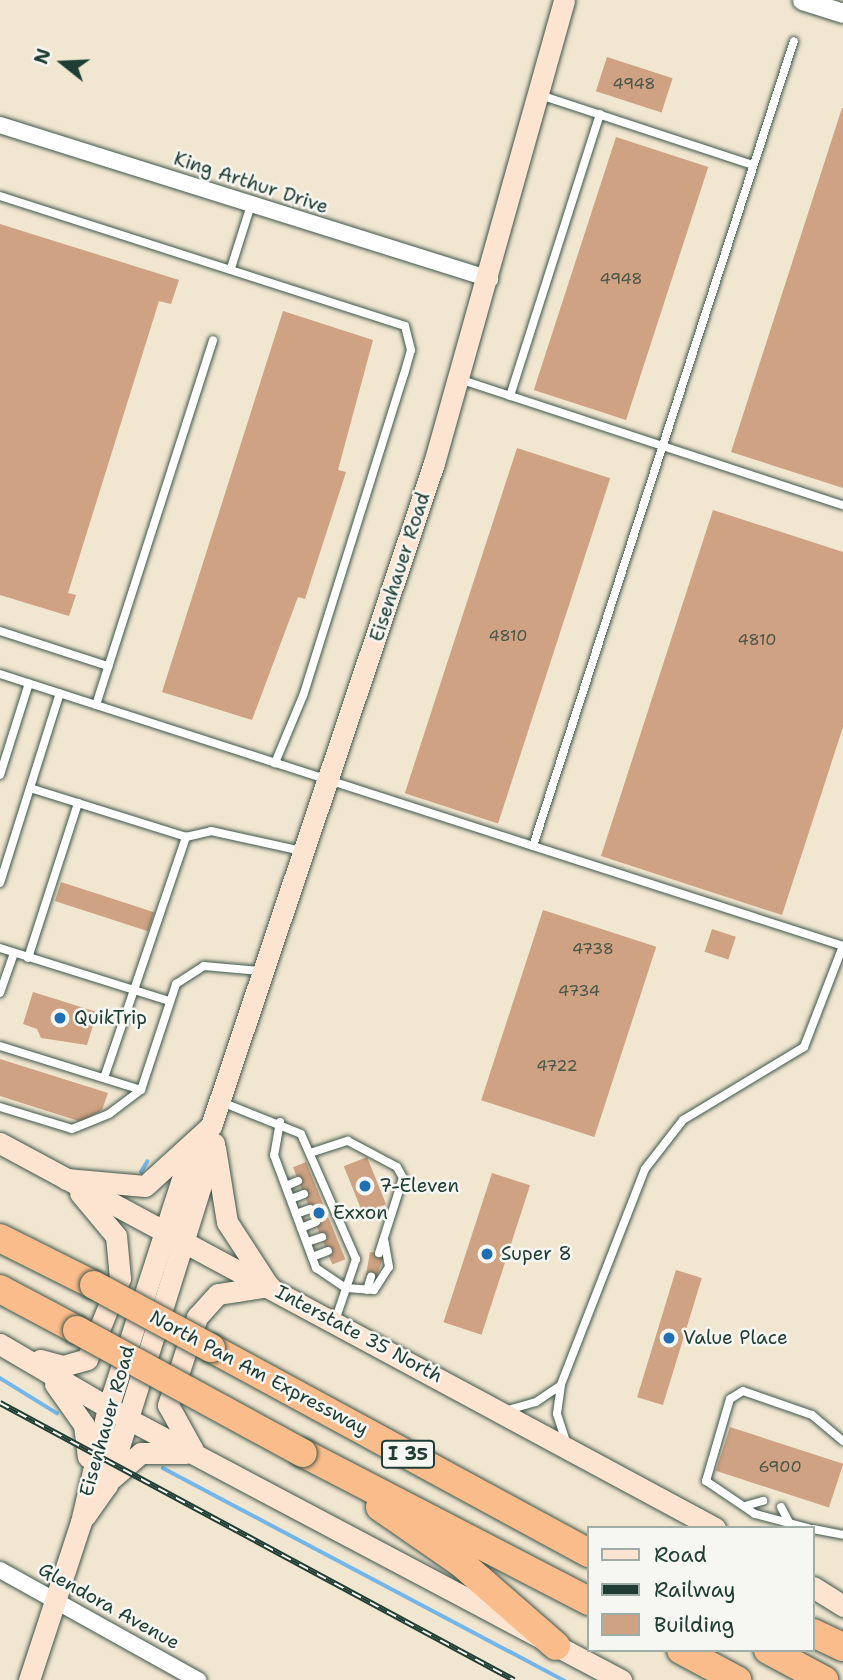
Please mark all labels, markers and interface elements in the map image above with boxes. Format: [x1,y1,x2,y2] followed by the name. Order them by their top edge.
[28,28,98,98] north arrow
[28,45,57,67] text: N
[612,74,656,94] house number: 4948
[171,147,331,219] street label: King Arthur Drive
[599,269,643,289] house number: 4948
[365,490,435,644] street label: Eisenhauer Road
[489,626,527,646] house number: 4810
[738,630,776,650] house number: 4810
[572,939,614,959] house number: 4738
[558,981,600,1001] house number: 4734
[74,1007,147,1029] place label: QuikTrip
[52,1010,68,1026] marker: QuikTrip
[536,1056,578,1076] house number: 4722
[379,1175,459,1197] place label: 7-Eleven
[357,1178,373,1194] marker: 7-Eleven
[333,1202,388,1224] place label: Exxon
[311,1205,327,1221] marker: Exxon
[501,1243,572,1265] place label: Super 8
[479,1246,495,1262] marker: Super 8
[272,1280,446,1388] street label: Interstate 35 North
[146,1306,372,1440] street label: North Pan Am Expressway
[683,1327,788,1349] place label: Value Place
[661,1330,677,1346] marker: Value Place
[75,1343,139,1499] street label: Eisenhauer Road
[380,1440,436,1469] road number: I 35
[758,1457,802,1477] house number: 6900
[588,1526,815,1652] legend
[654,1541,707,1569] text: Road
[34,1558,184,1654] street label: Glendora Avenue
[654,1576,736,1604] text: Railway
[654,1611,734,1639] text: Building

